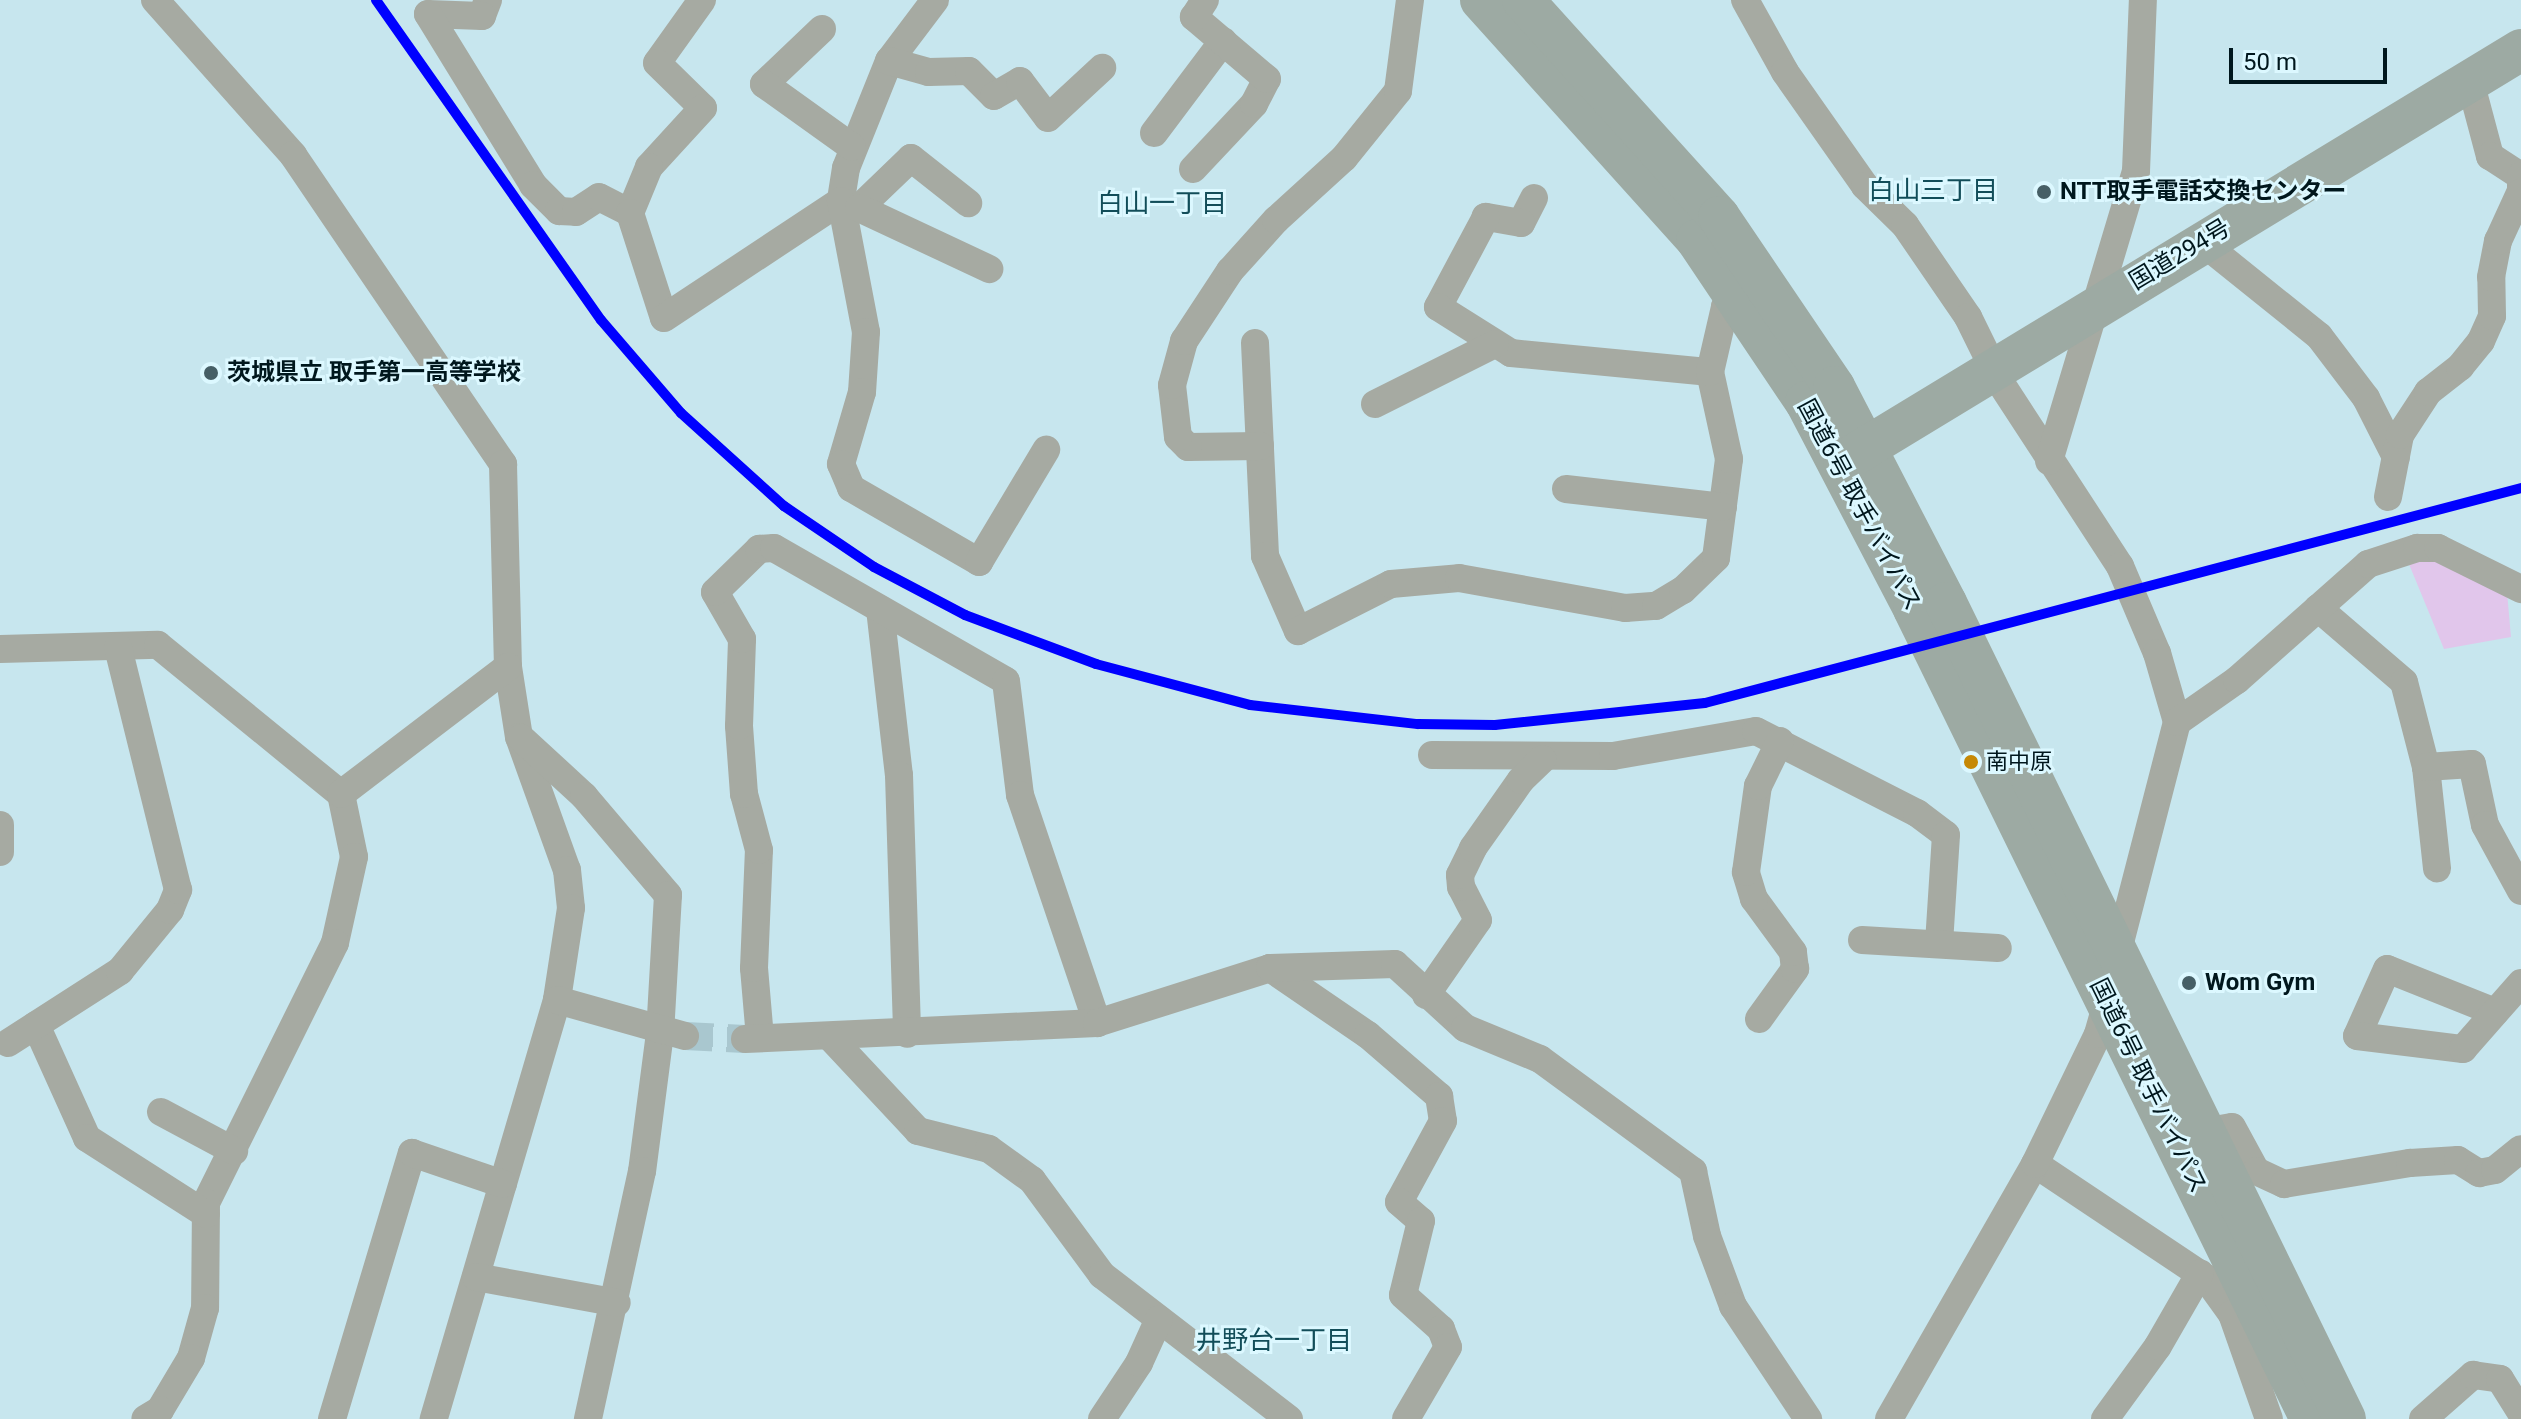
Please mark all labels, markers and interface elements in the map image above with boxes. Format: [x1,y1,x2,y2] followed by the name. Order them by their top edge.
[2233,32,2391,82] scale bar
[2243,48,2297,76] text: 50 m
[1868,175,1998,207] district label: 白山三丁目
[2060,178,2347,206] place label: NTT取手電話交換センター
[2035,183,2053,201] marker: NTT取手電話交換センター
[1097,188,1227,220] district label: 白山一丁目
[2124,214,2236,296] street label: 国道294号
[227,359,521,387] place label: 茨城県立 取手第一高等学校
[202,364,220,382] marker: 茨城県立 取手第一高等学校
[1791,394,1927,616] street label: 国道6号 取手バイパス
[1986,749,2052,775] place label: 南中原
[1963,754,1979,770] marker: 南中原
[2205,969,2315,997] place label: Wom Gym
[2083,974,2213,1198] street label: 国道6号 取手バイパス
[2180,974,2198,992] marker: Wom Gym
[1196,1325,1352,1357] district label: 井野台一丁目

